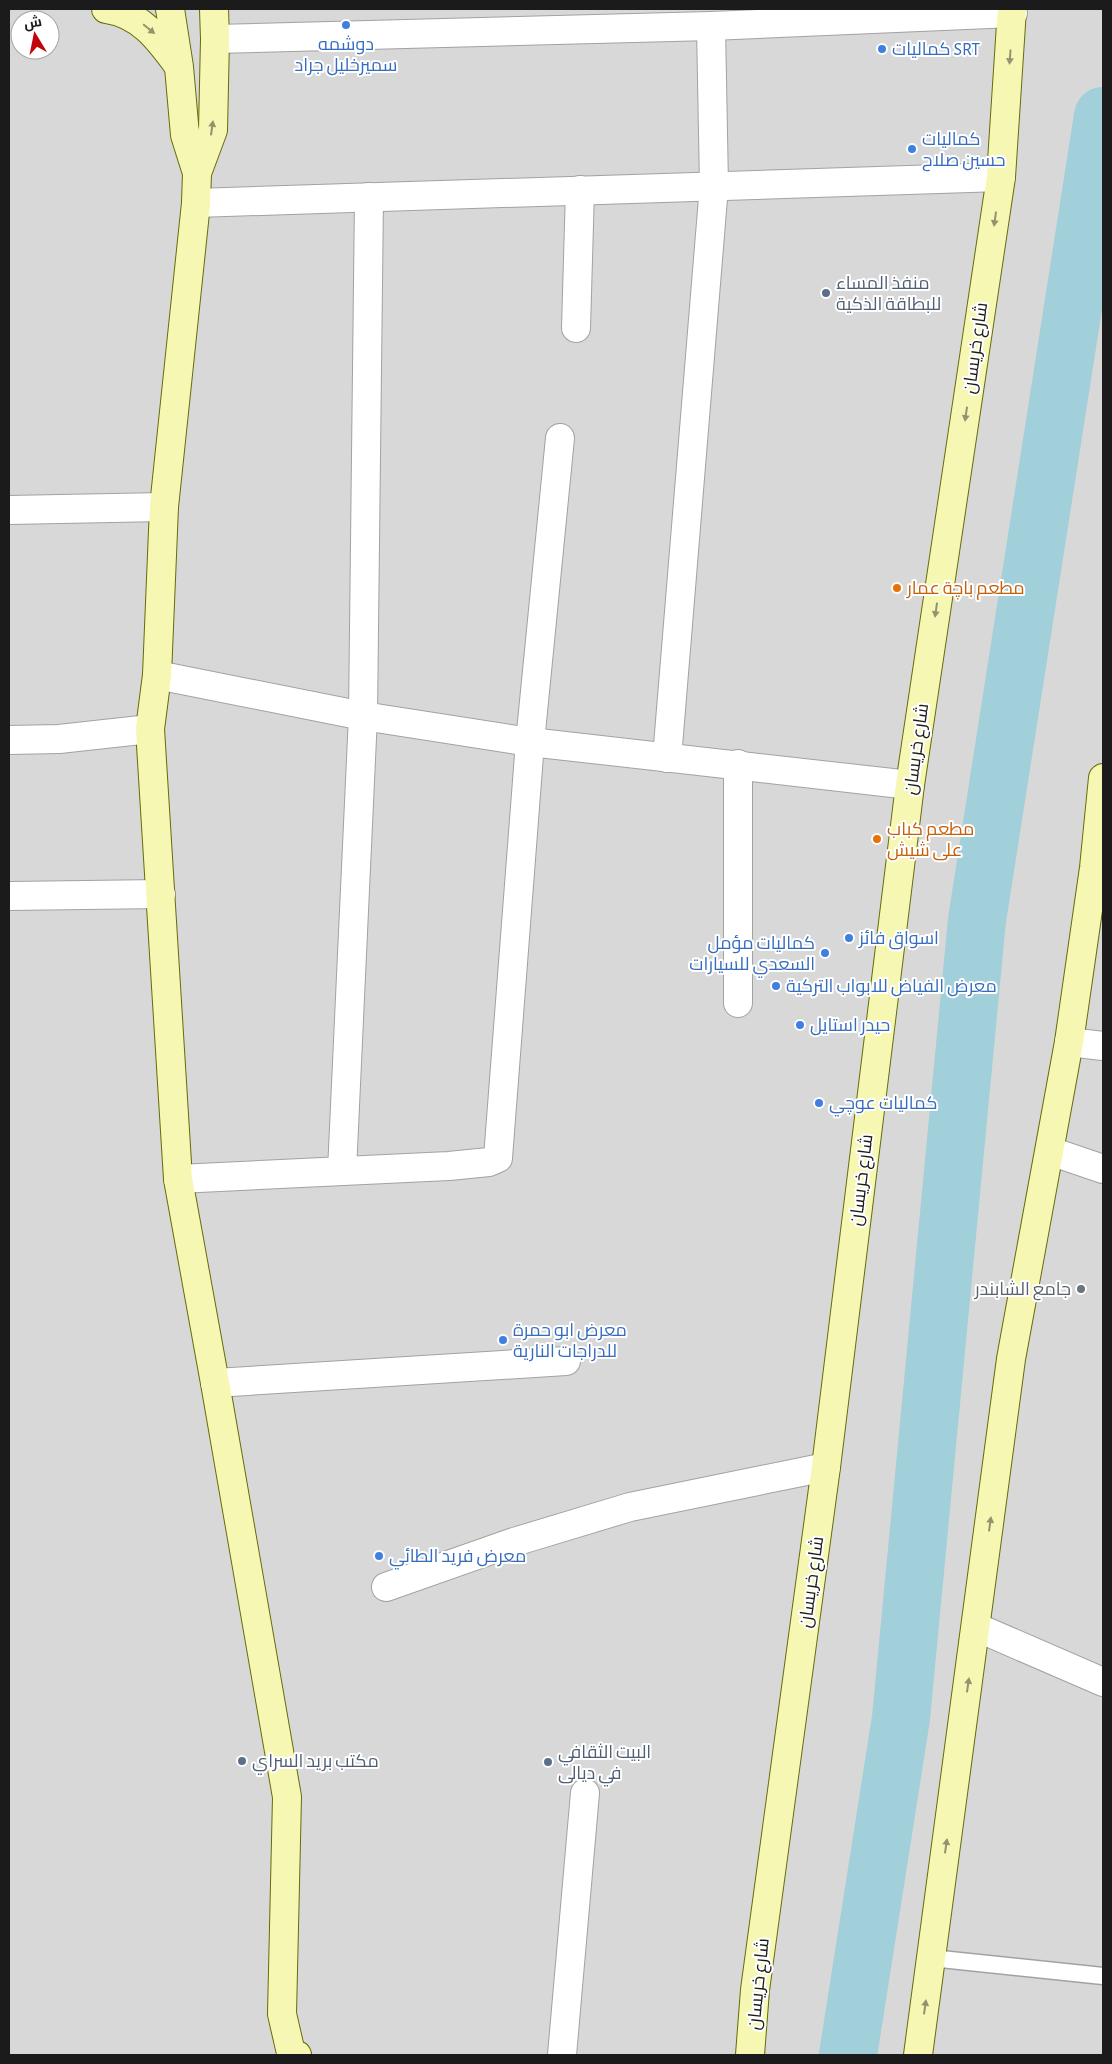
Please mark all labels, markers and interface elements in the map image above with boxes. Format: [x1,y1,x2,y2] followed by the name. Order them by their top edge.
[10,10,60,60] north arrow
[23,13,43,33] text: ش
[340,19,352,31] marker: دوشمه سميرخليل جراد
[142,24,155,35] one-way arrow
[294,35,398,76] place label: دوشمه سميرخليل جراد
[892,41,980,59] place label: كماليات SRT
[876,43,888,55] marker: كماليات SRT
[1005,50,1013,66] one-way arrow
[208,119,216,135] one-way arrow
[922,131,1006,172] place label: كماليات حسين صلاح
[906,143,918,155] marker: كماليات حسين صلاح
[990,211,998,227] one-way arrow
[836,275,941,314] place label: منفذ المساء للبطاقة الذكية
[820,287,832,299] marker: منفذ المساء للبطاقة الذكية
[960,301,993,395] street label: شارع خريسان
[961,407,969,423] one-way arrow
[906,580,1025,600] place label: مطعم باچة عمار
[891,582,903,594] marker: مطعم باچة عمار
[932,602,940,618] one-way arrow
[901,702,934,796] street label: شارع خريسان
[887,821,974,861] place label: مطعم كباب على شيش
[871,833,883,845] marker: مطعم كباب على شيش
[858,930,939,950] place label: اسواق فائز
[843,932,855,944] marker: اسواق فائز
[689,935,815,978] place label: كماليات مؤمل السعدي للسيارات
[819,947,831,959] marker: كماليات مؤمل السعدي للسيارات
[786,978,997,997] place label: معرض الفياض للابواب التركية
[770,980,782,992] marker: معرض الفياض للابواب التركية
[810,1017,890,1036] place label: حيدر استايل
[794,1019,806,1031] marker: حيدر استايل
[829,1095,937,1117] place label: كماليات عوچي
[813,1097,825,1109] marker: كماليات عوچي
[846,1133,879,1227] street label: شارع خريسان
[974,1280,1071,1301] place label: جامع الشابندر
[1075,1283,1087,1295] marker: جامع الشابندر
[513,1322,627,1362] place label: معرض ابو حمرة للدراجات النارية
[497,1334,509,1346] marker: معرض ابو حمرة للدراجات النارية
[986,1515,994,1531] one-way arrow
[796,1535,829,1629] street label: شارع خريسان
[389,1548,526,1570] place label: معرض فريد الطائي
[373,1550,385,1562] marker: معرض فريد الطائي
[964,1677,972,1693] one-way arrow
[558,1743,651,1787] place label: البيت الثقافي في ديالى
[252,1753,379,1775] place label: مكتب بريد السراي
[236,1755,248,1767] marker: مكتب بريد السراي
[542,1756,554,1768] marker: البيت الثقافي في ديالى
[942,1838,950,1854] one-way arrow
[744,1937,775,2031] street label: شارع خريسان
[921,1999,929,2015] one-way arrow

